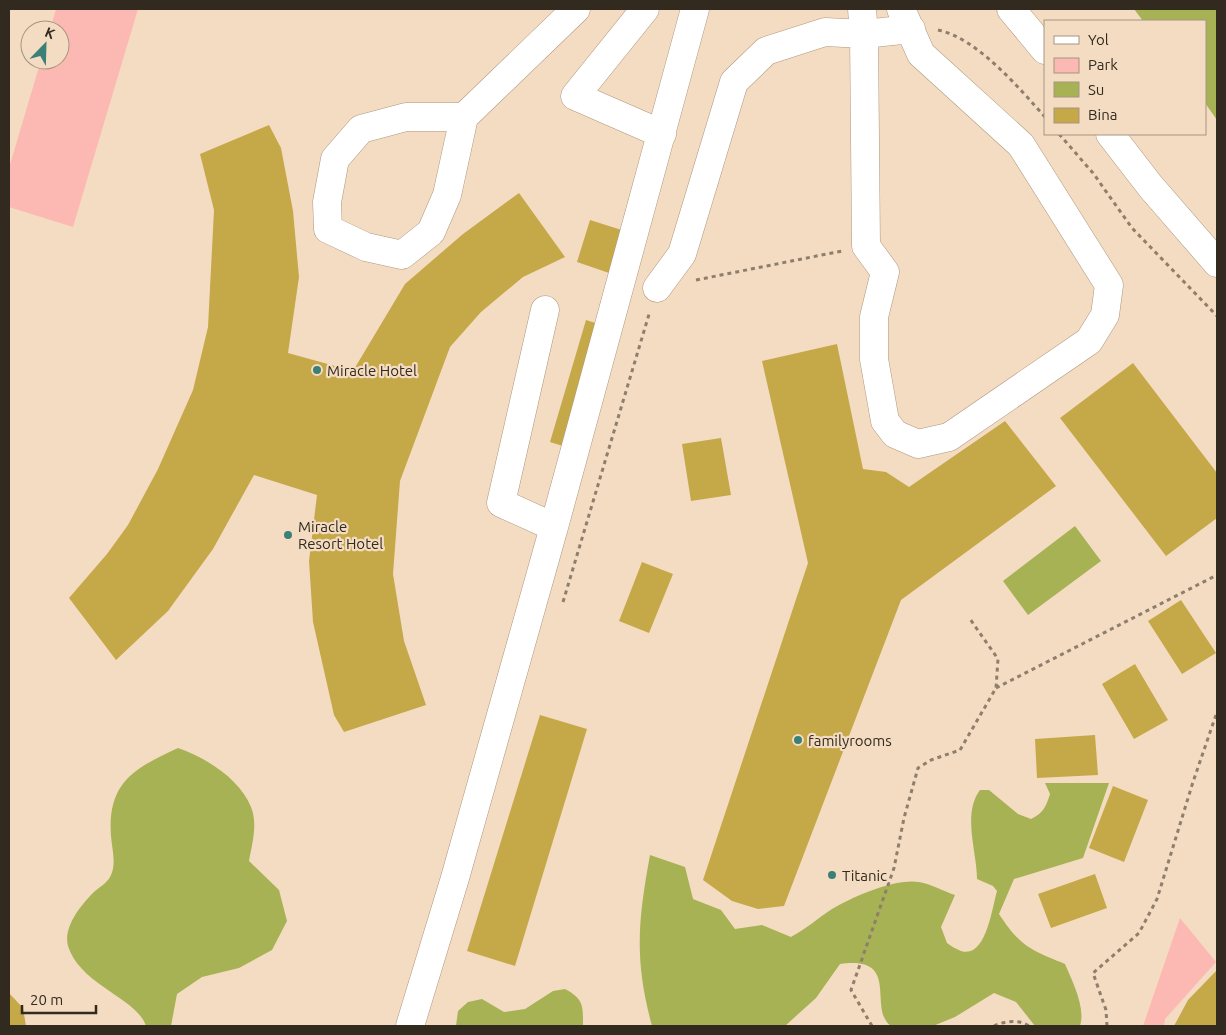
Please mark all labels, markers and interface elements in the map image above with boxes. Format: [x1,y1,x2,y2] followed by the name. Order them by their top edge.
[20,20,70,70] north arrow
[1044,20,1206,135] legend
[43,24,58,42] text: K
[1088,31,1109,48] text: Yol
[1088,56,1118,73] text: Park
[1088,81,1104,98] text: Su
[1088,106,1117,123] text: Bina
[327,362,417,379] place label: Miracle Hotel
[311,364,323,376] marker: Miracle Hotel
[298,518,383,552] place label: Miracle Resort Hotel
[282,529,294,541] marker: Miracle Resort Hotel
[808,732,892,749] place label: familyrooms
[792,734,804,746] marker: familyrooms
[842,867,887,884] place label: Titanic
[826,869,838,881] marker: Titanic
[22,982,96,1014] scale bar
[30,991,63,1008] text: 20 m

